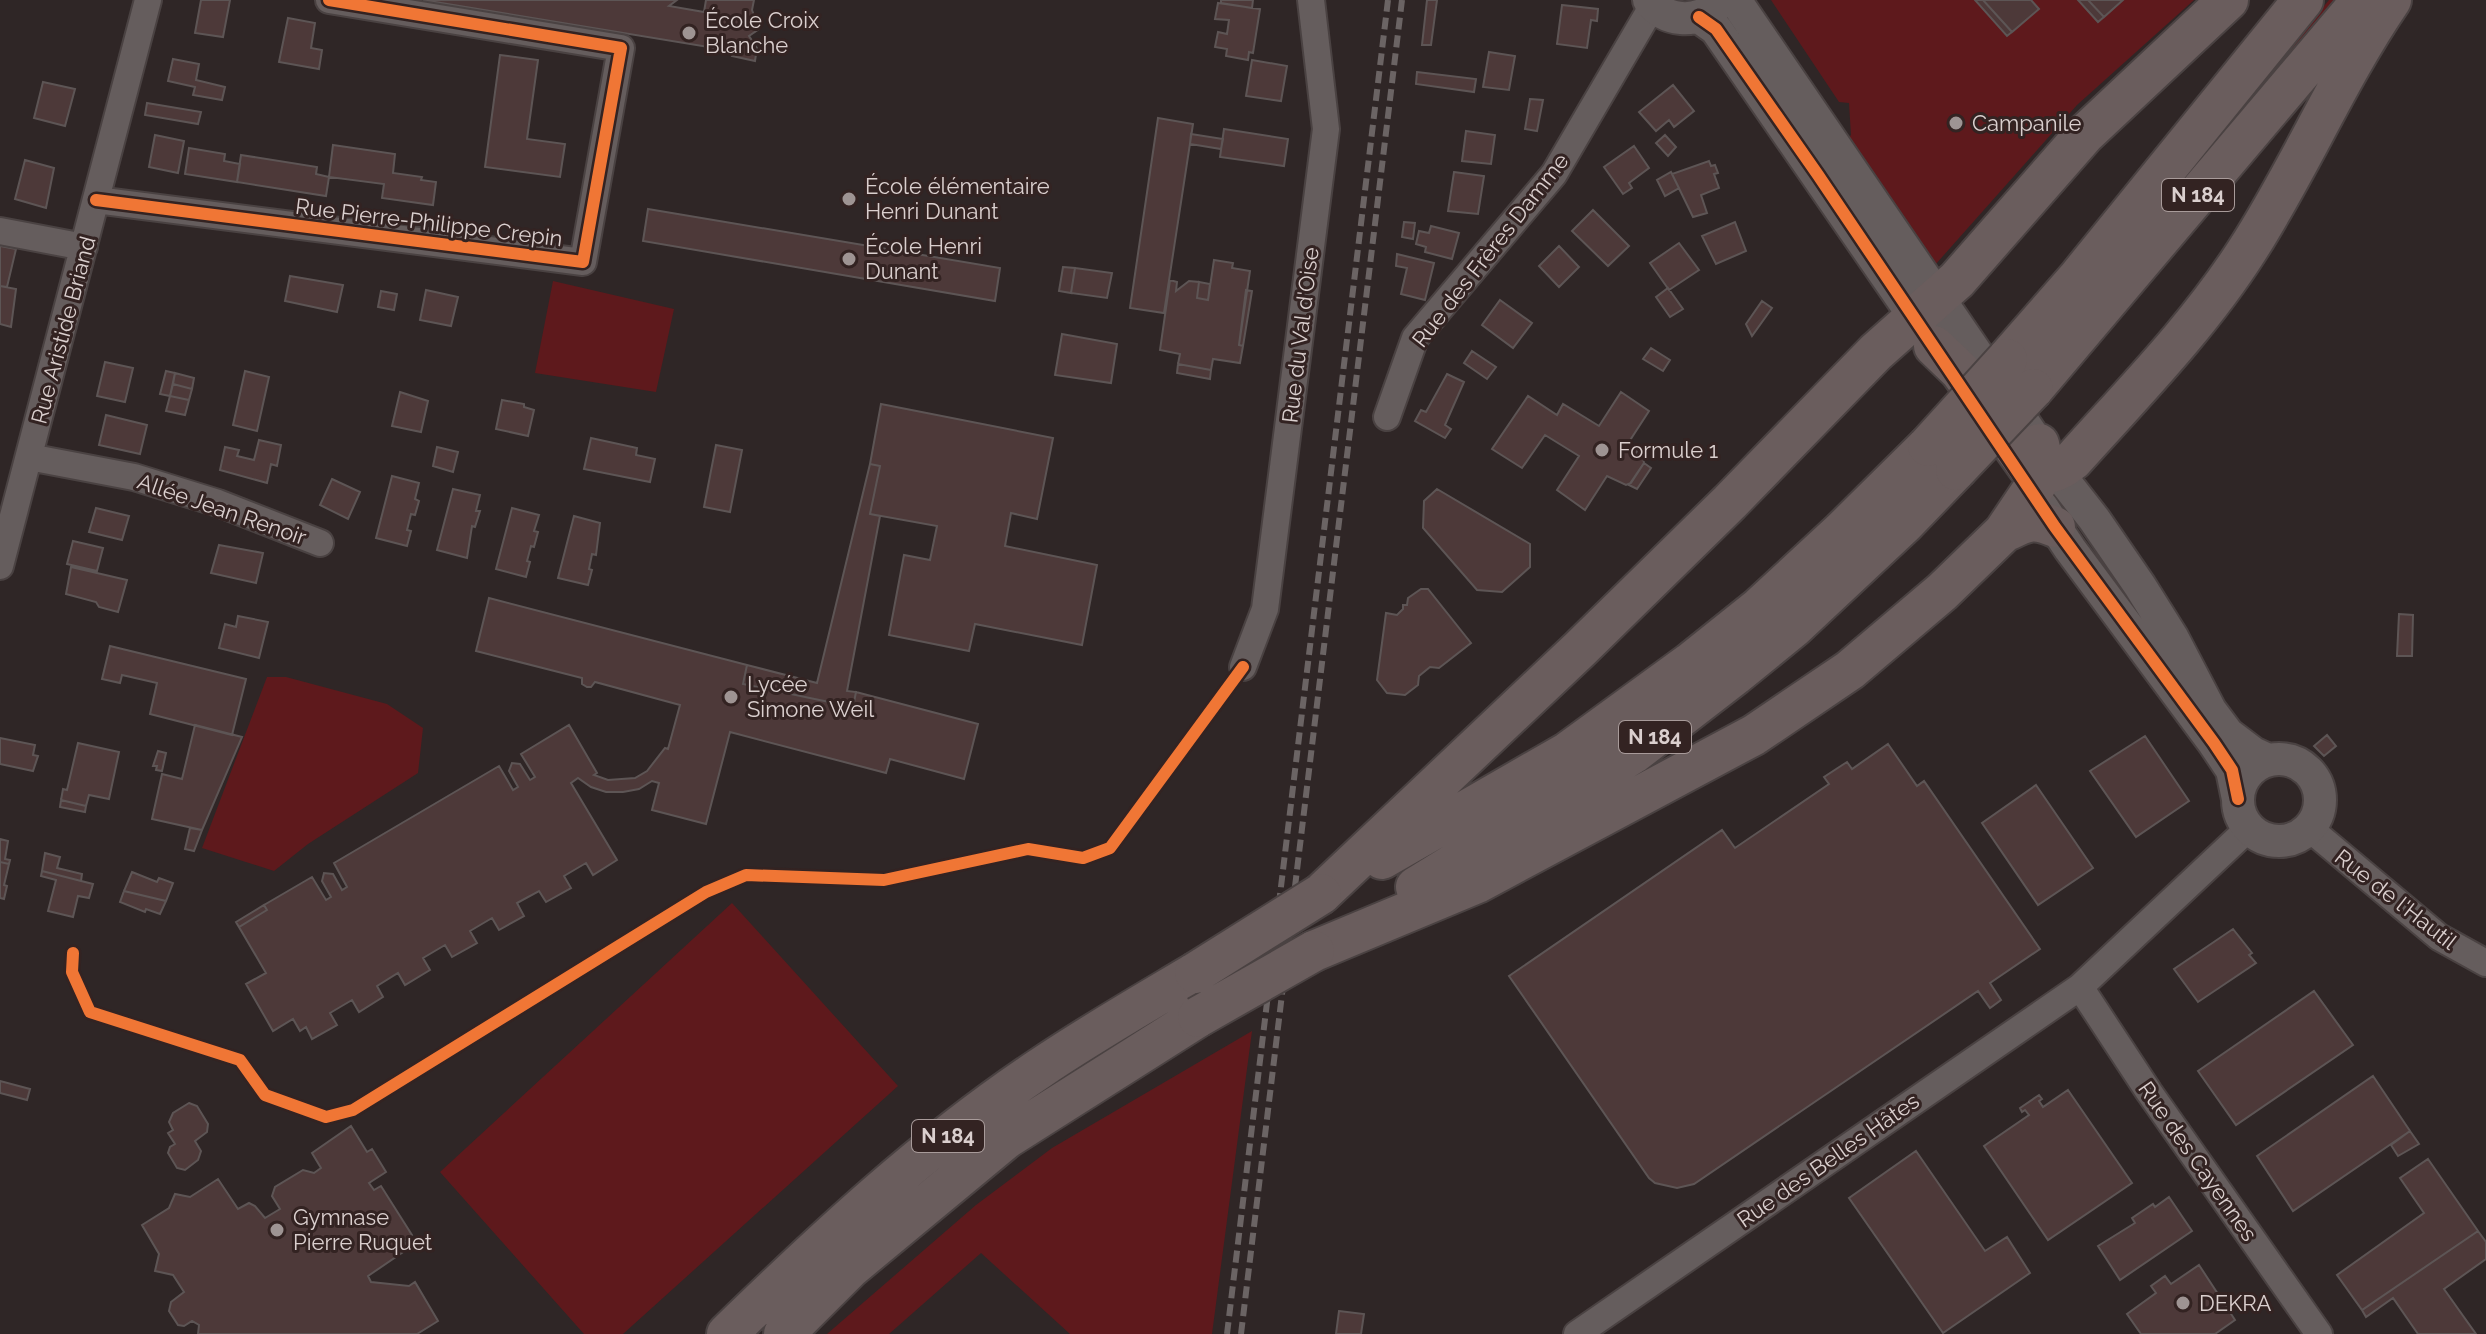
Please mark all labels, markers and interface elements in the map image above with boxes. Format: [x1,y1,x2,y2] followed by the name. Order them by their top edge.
[705,7,819,58] place label: École Croix Blanche
[680,24,698,42] marker: École Croix Blanche
[1972,110,2081,136] place label: Campanile
[1947,114,1965,132] marker: Campanile
[1406,148,1574,352] street label: Rue des Frères Damme
[865,173,1050,224] place label: École élémentaire Henri Dunant
[2162,179,2234,211] road number: N 184
[840,190,858,208] marker: École élémentaire Henri Dunant
[294,193,564,251] street label: Rue Pierre-Philippe Crepin
[25,233,101,427] street label: Rue Aristide Briand
[865,233,982,284] place label: École Henri Dunant
[1276,246,1324,424] street label: Rue du Val d'Oise
[840,250,858,268] marker: École Henri Dunant
[1618,437,1718,463] place label: Formule 1
[1593,441,1611,459] marker: Formule 1
[134,468,310,550] street label: Allée Jean Renoir
[747,671,874,722] place label: Lycée Simone Weil
[722,688,740,706] marker: Lycée Simone Weil
[1619,721,1691,753] road number: N 184
[2330,843,2462,955] street label: Rue de l'Hautil
[2133,1076,2263,1246] street label: Rue des Cayennes
[1732,1087,1924,1233] street label: Rue des Belles Hâtes
[912,1120,984,1152] road number: N 184
[293,1204,433,1255] place label: Gymnase Pierre Ruquet
[268,1221,286,1239] marker: Gymnase Pierre Ruquet
[2199,1290,2272,1316] place label: DEKRA
[2174,1294,2192,1312] marker: DEKRA

